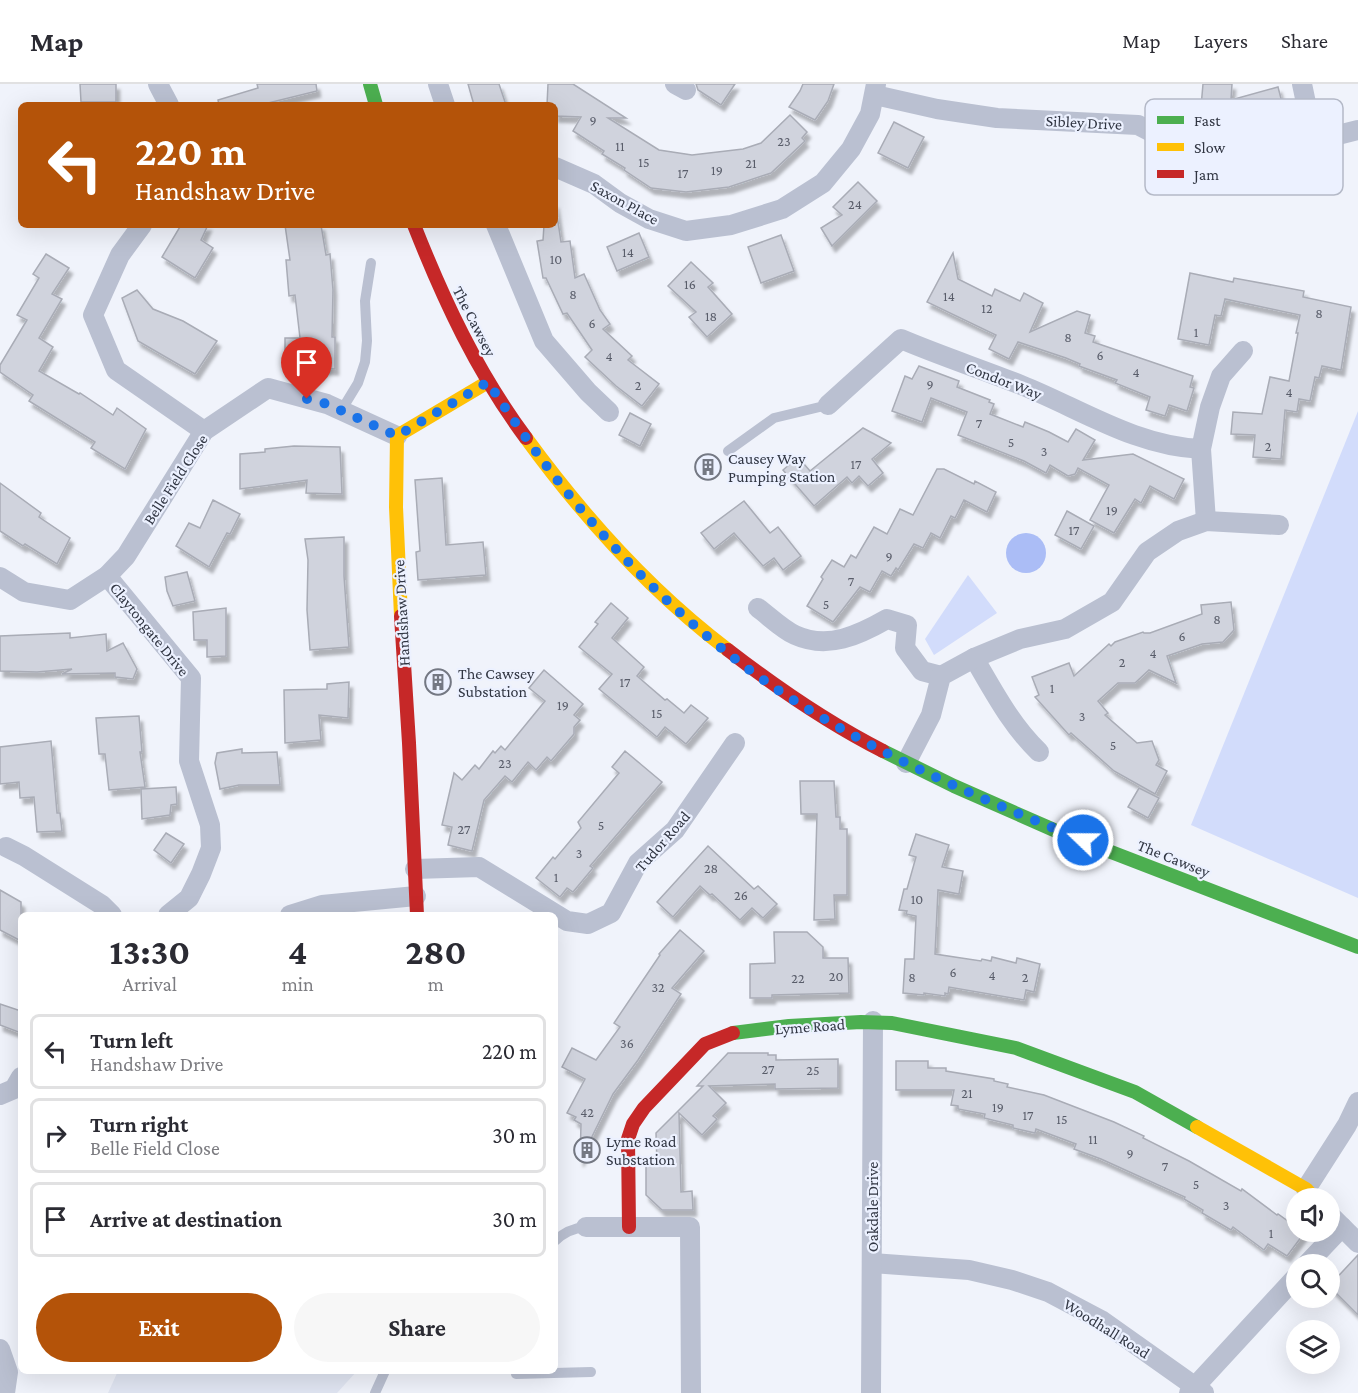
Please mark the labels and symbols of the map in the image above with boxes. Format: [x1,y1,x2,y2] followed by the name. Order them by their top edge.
[1145,99,1343,195] legend
[589,112,597,128] house number: 9
[1045,112,1122,134] street label: Sibley Drive
[1194,112,1221,129] text: Fast
[777,133,791,149] house number: 23
[615,138,625,154] house number: 11
[1194,139,1226,156] text: Slow
[638,154,650,170] house number: 15
[745,155,757,171] house number: 21
[711,162,723,178] house number: 19
[677,165,689,181] house number: 17
[1192,166,1219,184] text: Jam
[588,177,662,228] street label: Saxon Place
[848,196,862,212] house number: 24
[622,244,634,260] house number: 14
[550,251,562,267] house number: 10
[684,276,696,292] house number: 16
[449,283,500,360] street label: The Cawsey
[569,286,577,302] house number: 8
[943,288,955,304] house number: 14
[981,300,993,316] house number: 12
[1315,305,1323,321] house number: 8
[705,308,717,324] house number: 18
[588,315,596,331] house number: 6
[1194,324,1199,340] house number: 1
[1064,329,1072,345] house number: 8
[281,337,332,399] pin
[1096,347,1104,363] house number: 6
[605,348,613,364] house number: 4
[963,358,1045,404] street label: Condor Way
[1132,364,1140,380] house number: 4
[926,376,934,392] house number: 9
[635,377,642,393] house number: 2
[1285,384,1293,400] house number: 4
[976,415,983,431] house number: 7
[140,431,211,527] street label: Belle Field Close
[1008,434,1014,450] house number: 5
[1265,438,1272,454] house number: 2
[1041,443,1047,459] house number: 3
[728,450,836,486] place label: Causey Way Pumping Station
[693,452,723,482] building icon: Causey Way Pumping Station
[850,456,862,472] house number: 17
[1106,502,1118,518] house number: 19
[1068,522,1080,538] house number: 17
[885,548,893,564] house number: 9
[390,559,413,667] street label: Handshaw Drive
[848,573,855,589] house number: 7
[106,579,192,680] street label: Claytongate Drive
[823,596,829,612] house number: 5
[1213,611,1221,627] house number: 8
[1178,628,1186,644] house number: 6
[1149,645,1157,661] house number: 4
[1119,654,1126,670] house number: 2
[458,665,535,700] place label: The Cawsey Substation
[423,667,453,697] building icon: The Cawsey Substation
[619,674,631,690] house number: 17
[1050,680,1055,696] house number: 1
[557,697,569,713] house number: 19
[651,705,663,721] house number: 15
[1079,708,1085,724] house number: 3
[1110,737,1116,753] house number: 5
[498,755,512,771] house number: 23
[631,807,694,875] street label: Tudor Road
[1051,808,1115,872] position arrow
[598,817,604,833] house number: 5
[458,821,471,837] house number: 27
[1135,836,1213,882] street label: The Cawsey
[576,845,582,861] house number: 3
[704,860,718,876] house number: 28
[554,869,559,885] house number: 1
[734,887,748,903] house number: 26
[911,891,923,907] house number: 10
[949,964,957,980] house number: 6
[988,967,996,983] house number: 4
[829,968,843,984] house number: 20
[908,969,916,985] house number: 8
[1022,969,1029,985] house number: 2
[791,970,805,986] house number: 22
[651,979,665,995] house number: 32
[774,1016,846,1038] street label: Lyme Road
[620,1035,634,1051] house number: 36
[762,1061,775,1077] house number: 27
[806,1062,820,1078] house number: 25
[961,1085,973,1101] house number: 21
[992,1099,1004,1115] house number: 19
[580,1104,594,1120] house number: 42
[1022,1107,1034,1123] house number: 17
[1056,1111,1068,1127] house number: 15
[1088,1131,1098,1147] house number: 11
[606,1133,677,1168] place label: Lyme Road Substation
[572,1135,602,1165] building icon: Lyme Road Substation
[1126,1145,1134,1161] house number: 9
[1162,1158,1169,1174] house number: 7
[864,1162,881,1252] street label: Oakdale Drive
[1193,1176,1199,1192] house number: 5
[1223,1197,1229,1213] house number: 3
[1269,1225,1274,1241] house number: 1
[1061,1295,1153,1362] street label: Woodhall Road

